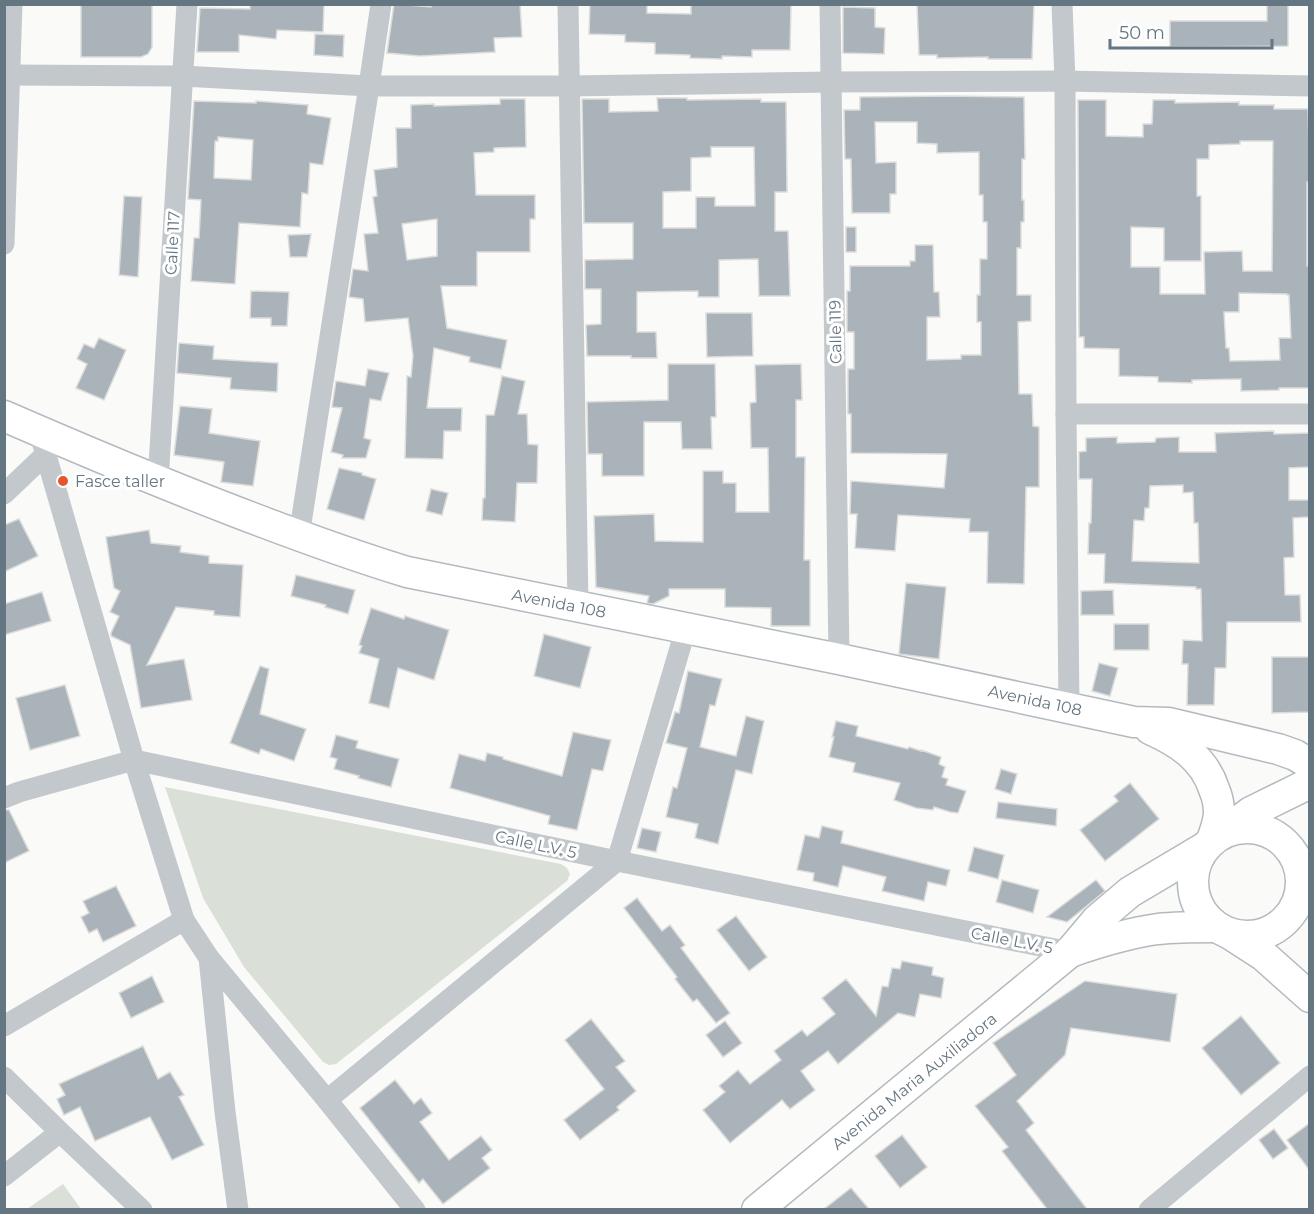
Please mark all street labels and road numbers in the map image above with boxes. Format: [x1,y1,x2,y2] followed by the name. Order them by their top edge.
[161,211,184,276] street label: Calle 117
[825,300,846,364] street label: Calle 119
[510,585,608,622] street label: Avenida 108
[986,681,1083,720] street label: Avenida 108
[493,827,579,862] street label: Calle L.V. 5
[969,923,1054,958] street label: Calle L.V. 5
[828,1009,1001,1154] street label: Avenida Maria Auxiliadora

